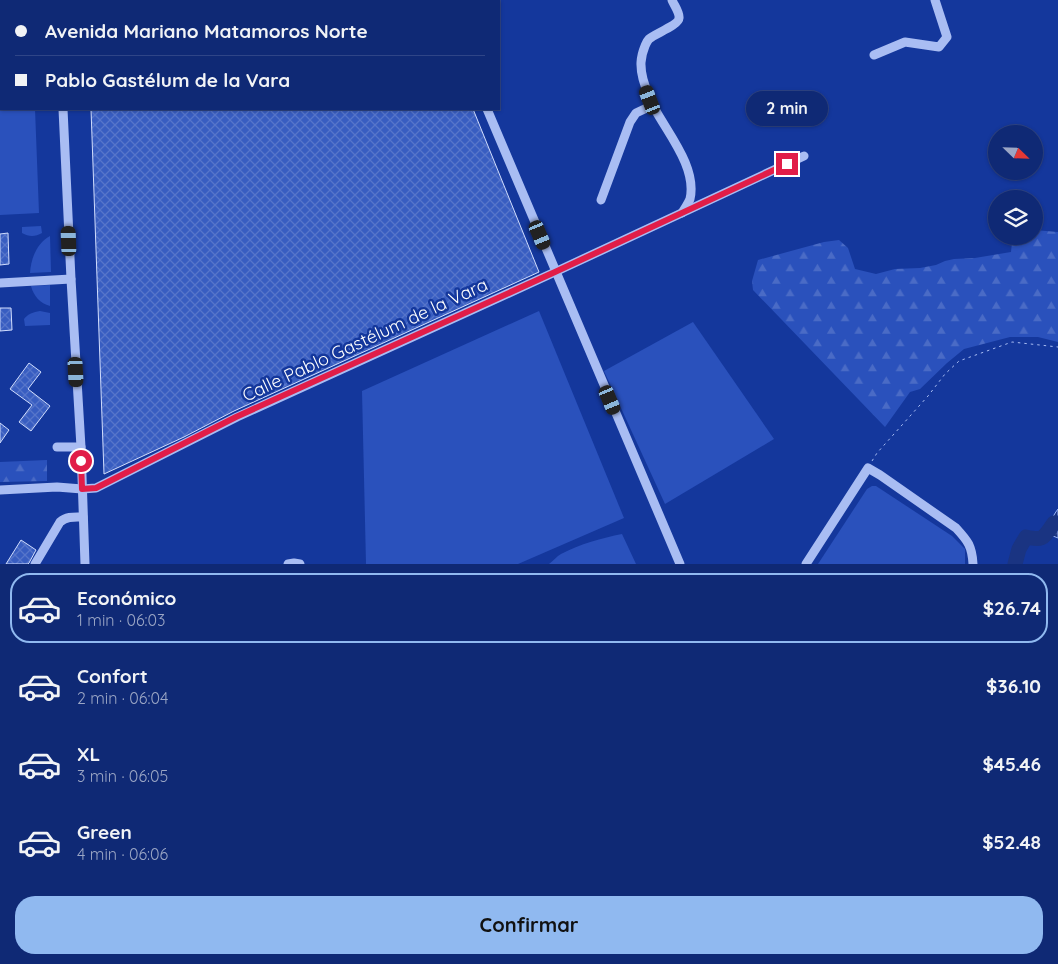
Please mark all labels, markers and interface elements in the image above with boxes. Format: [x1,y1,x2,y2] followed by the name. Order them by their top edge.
[45,19,368,43] text: Avenida Mariano Matamoros Norte
[45,68,290,92] text: Pablo Gastélum de la Vara
[637,83,662,117] car
[746,91,828,126] callout: 2 min
[766,98,808,118] text: 2 min
[988,125,1042,180] north arrow
[988,125,1043,245] map controls
[776,153,798,175] route end
[988,190,1043,245] button: layers
[527,218,552,252] car
[60,226,77,256] car
[238,272,491,407] street label: Calle Pablo Gastélum de la Vara
[67,357,84,387] car
[597,383,622,417] car
[70,450,92,472] route start
[17,586,62,631] icon: car
[77,586,176,610] text: Económico
[983,596,1041,620] text: $26.74
[77,610,165,630] text: 1 min · 06:03
[17,664,62,709] icon: car
[77,664,148,688] text: Confort
[986,674,1041,698] text: $36.10
[77,688,168,708] text: 2 min · 06:04
[17,742,62,787] icon: car
[77,742,100,766] text: XL
[982,752,1041,776] text: $45.46
[77,766,168,786] text: 3 min · 06:05
[17,820,62,865] icon: car
[77,820,132,844] text: Green
[982,830,1041,854] text: $52.48
[77,844,168,864] text: 4 min · 06:06
[15,896,1043,954] button: Confirmar

